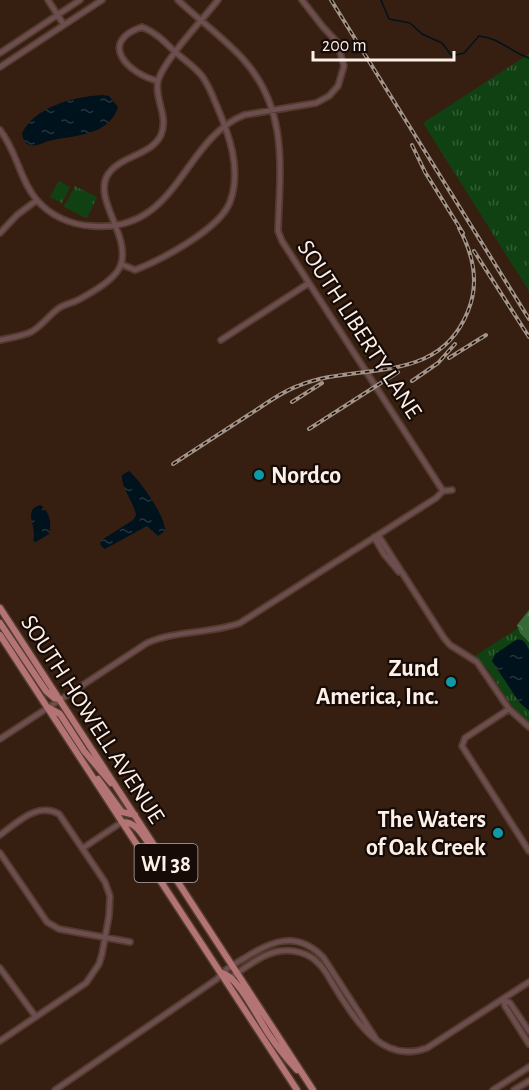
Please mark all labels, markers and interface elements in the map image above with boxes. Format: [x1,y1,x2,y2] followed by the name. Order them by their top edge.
[313,24,454,62] scale bar
[322,37,367,55] text: 200 m
[293,236,426,423] street label: SOUTH LIBERTY LANE
[271,464,341,488] place label: Nordco
[252,468,266,482] marker: Nordco
[16,611,169,828] street label: SOUTH HOWELL AVENUE
[316,657,439,709] place label: Zund America, Inc.
[444,675,458,689] marker: Zund America, Inc.
[366,808,486,860] place label: The Waters of Oak Creek
[491,826,505,840] marker: The Waters of Oak Creek
[134,844,198,882] road number: WI 38

